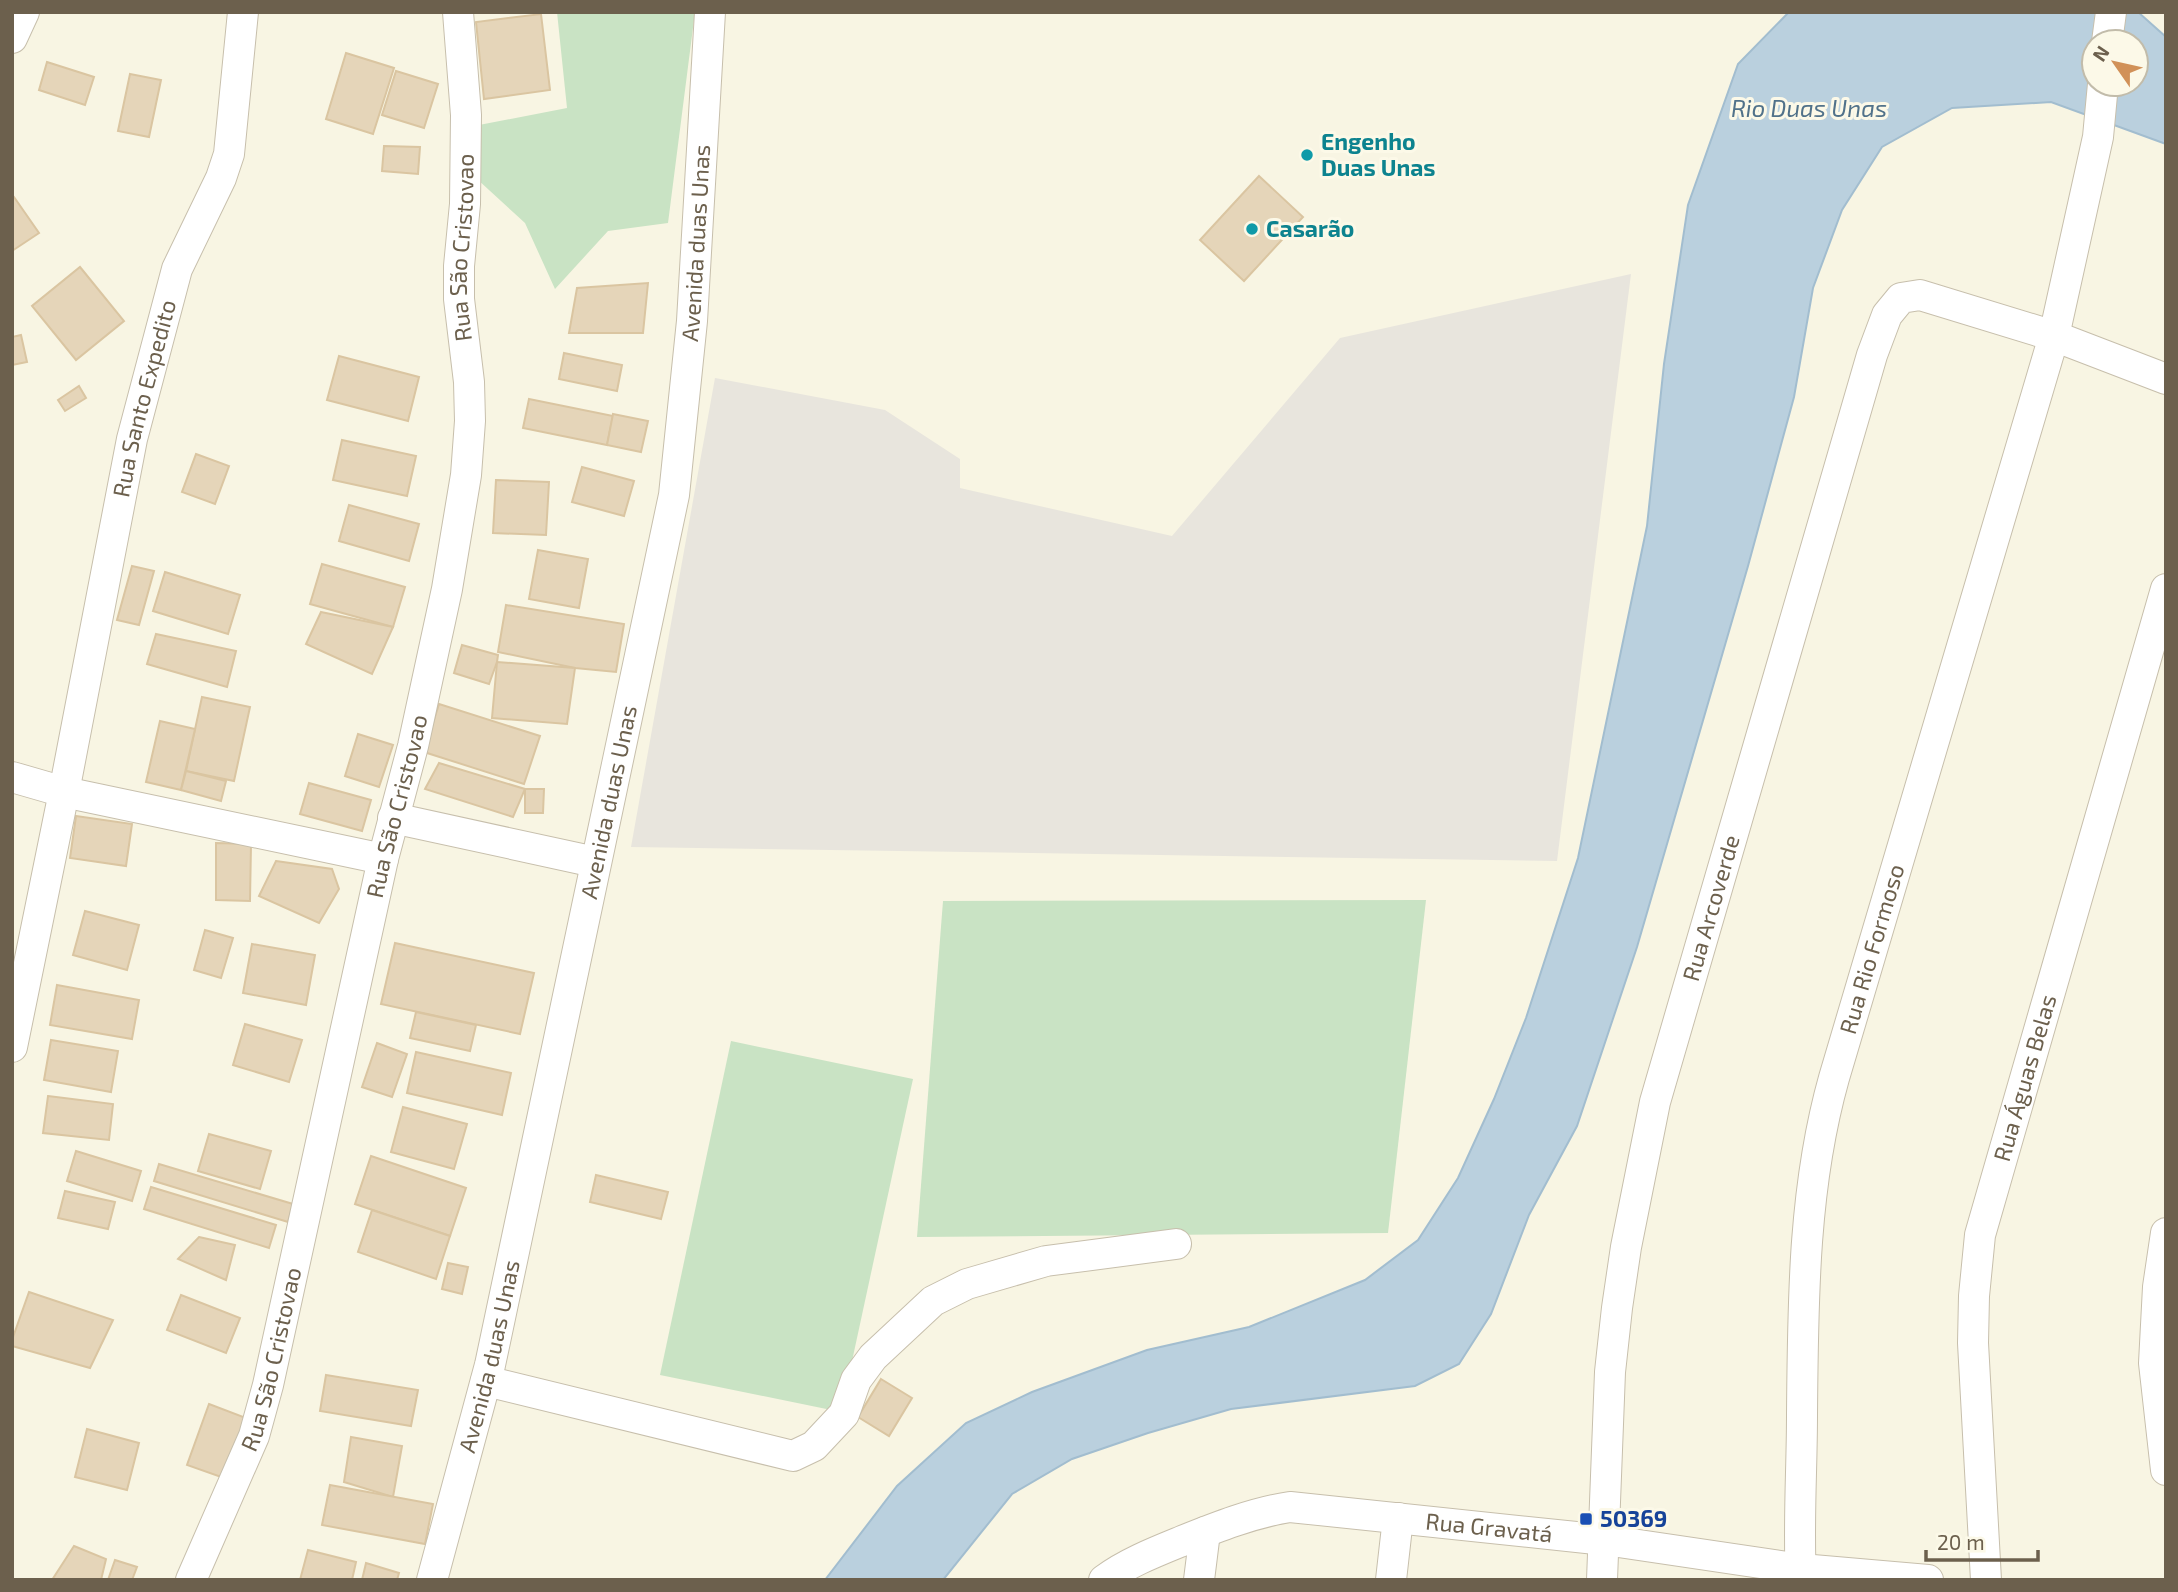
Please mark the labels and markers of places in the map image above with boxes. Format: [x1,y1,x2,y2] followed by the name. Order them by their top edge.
[1321,127,1436,181] place label: Engenho Duas Unas
[1299,147,1315,163] marker: Engenho Duas Unas
[1266,214,1354,242] place label: Casarão
[1244,221,1260,237] marker: Casarão
[1600,1504,1667,1532] place label: 50369
[1578,1511,1594,1527] marker: 50369

